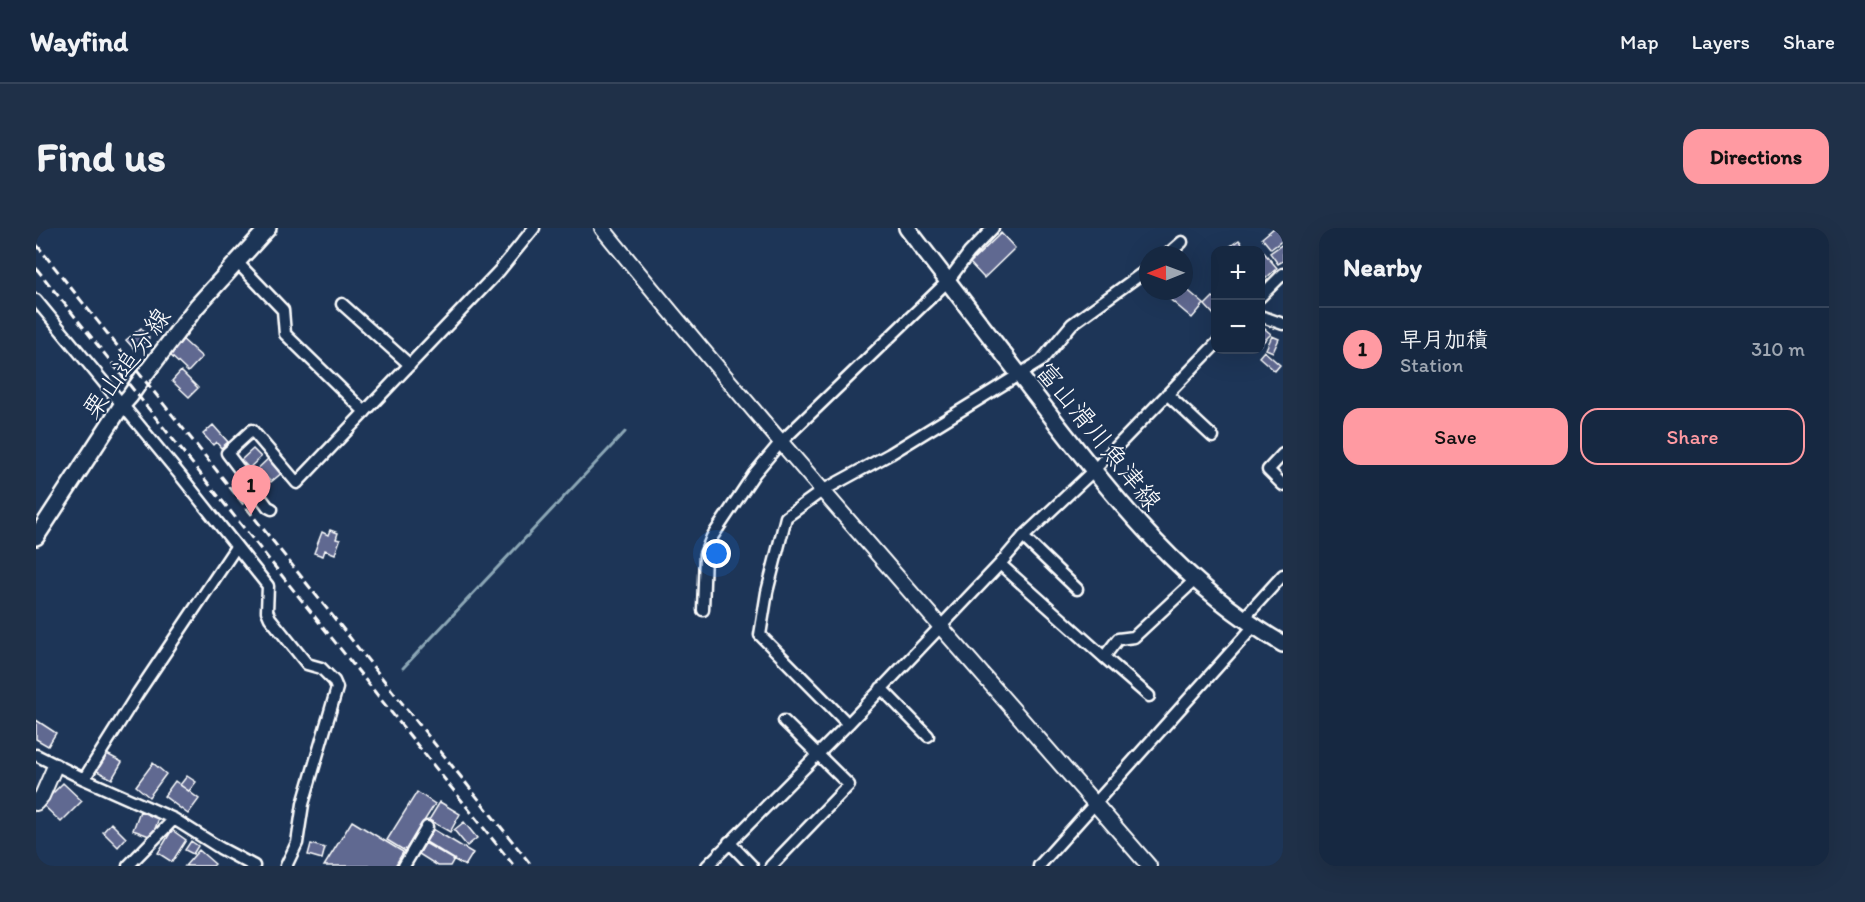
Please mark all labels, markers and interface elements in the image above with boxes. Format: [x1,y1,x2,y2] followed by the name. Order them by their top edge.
[30,24,128,58] text: Wayfind
[1620,29,1659,54] text: Map
[1692,29,1750,54] text: Layers
[1783,29,1835,54] text: Share
[1683,129,1829,184] button: Directions
[36,131,166,182] text: Find us
[1139,246,1193,300] north arrow
[1211,246,1265,354] map controls
[1211,246,1265,300] button: +
[1343,251,1422,283] text: Nearby
[1211,300,1265,354] button: −
[75,301,177,425] street label: 栗山追分線
[1400,326,1488,353] text: 早月加積
[1358,337,1367,361] text: 1
[1751,337,1805,361] text: 310 m
[1400,353,1463,377] text: Station
[1029,355,1169,517] street label: 富山滑川魚津線
[1343,408,1568,465] button: Save
[1580,408,1805,465] button: Share
[232,466,270,515] pin: 1
[702,539,731,568] your location

